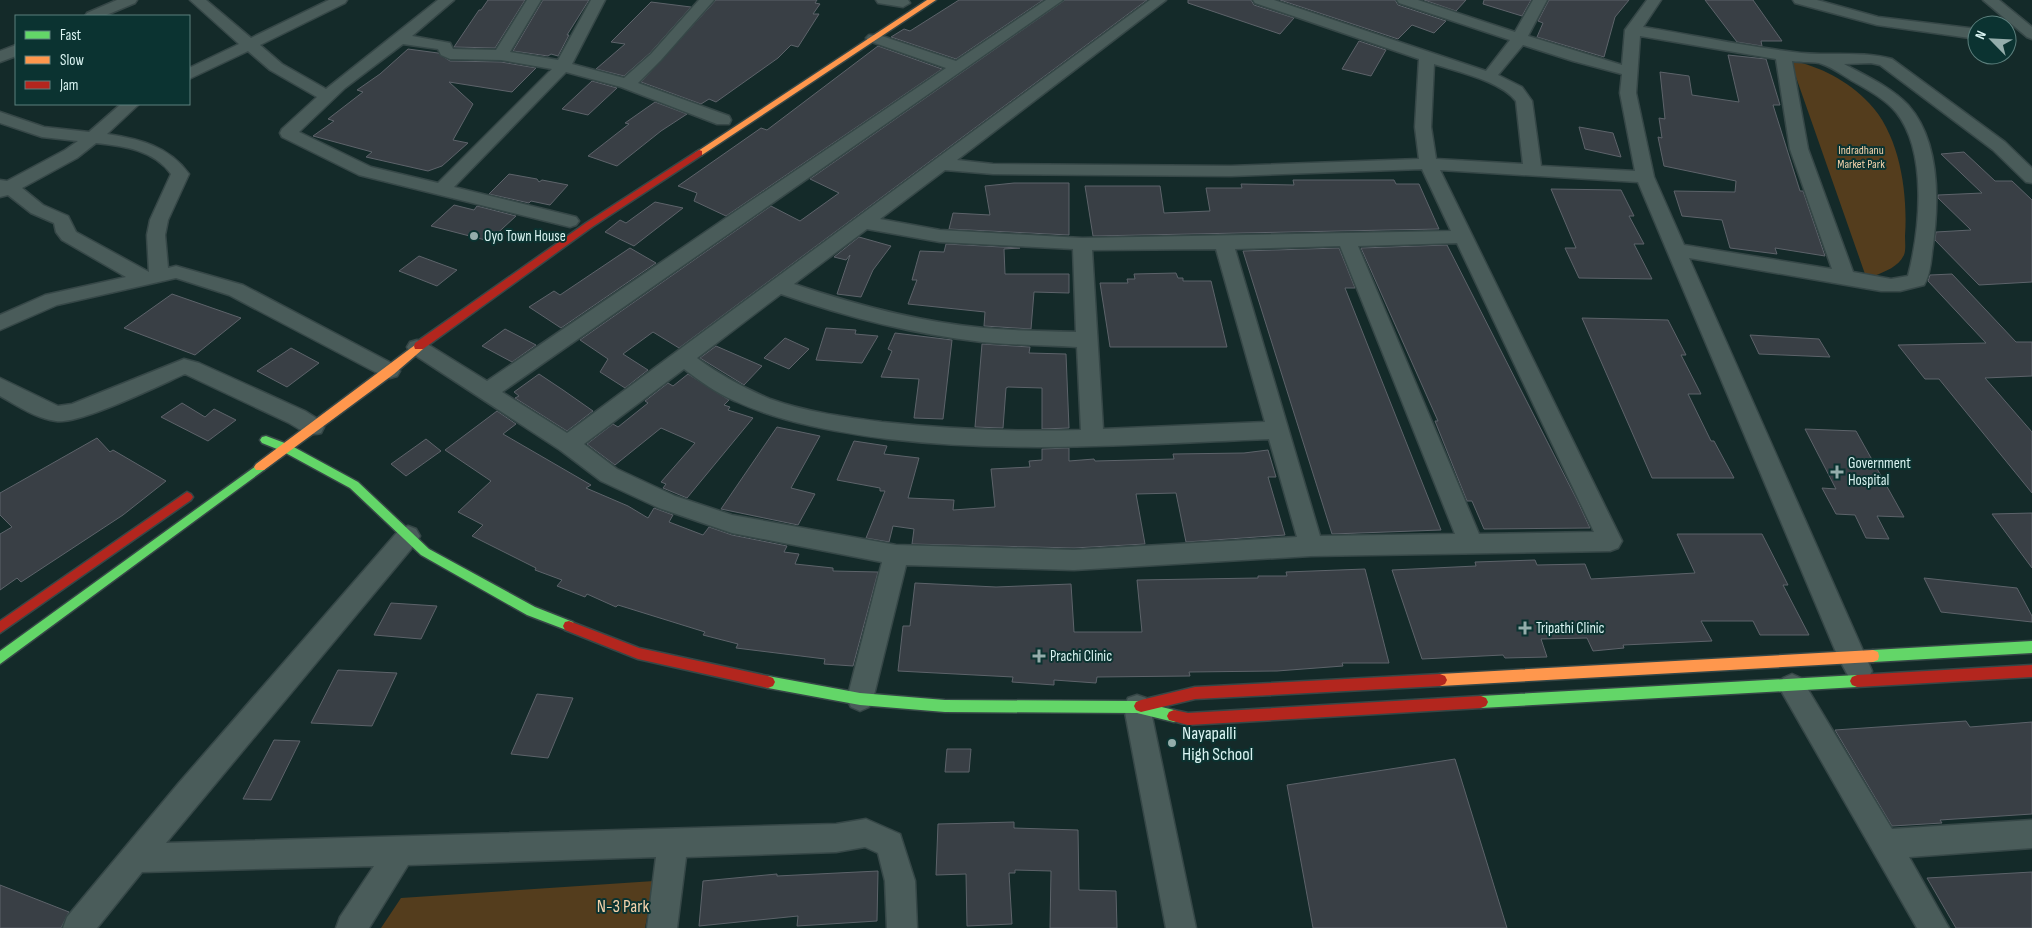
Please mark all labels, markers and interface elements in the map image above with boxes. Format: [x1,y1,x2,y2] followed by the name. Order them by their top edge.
[15,15,190,105] legend
[1967,15,2017,65] north arrow
[60,26,82,45] text: Fast
[1971,28,1990,42] text: N
[60,51,84,70] text: Slow
[59,76,78,95] text: Jam
[1837,143,1885,172] park label: Indradhanu Market Park
[484,227,566,246] place label: Oyo Town House
[468,230,480,242] marker: Oyo Town House
[1848,454,1911,490] place label: Government Hospital
[1830,465,1844,479] marker: Government Hospital
[1536,619,1605,638] place label: Tripathi Clinic
[1518,621,1532,635] marker: Tripathi Clinic
[1050,647,1112,666] place label: Prachi Clinic
[1032,649,1046,663] marker: Prachi Clinic
[1182,723,1253,765] place label: Nayapalli High School
[1166,737,1178,749] marker: Nayapalli High School
[597,896,649,917] park label: N-3 Park

